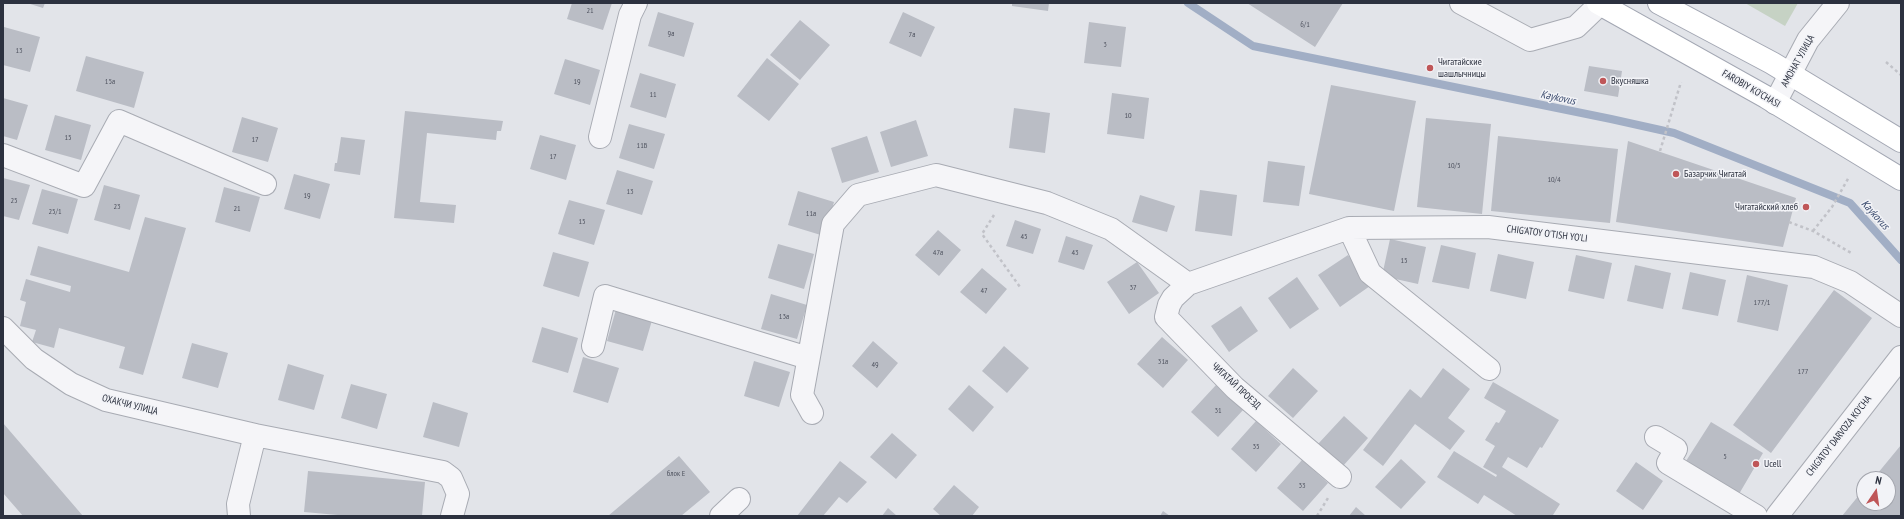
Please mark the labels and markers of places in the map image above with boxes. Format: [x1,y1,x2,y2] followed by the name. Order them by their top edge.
[1438,56,1486,80] place label: Чигатайские шашлычницы
[1425,63,1435,73] marker: Чигатайские шашлычницы
[1611,75,1649,87] place label: Вкусняшка
[1598,76,1608,86] marker: Вкусняшка
[1684,168,1746,180] place label: Базарчик Чигатай
[1671,169,1681,179] marker: Базарчик Чигатай
[1735,201,1798,213] place label: Чигатайский хлеб
[1801,202,1811,212] marker: Чигатайский хлеб
[1764,458,1781,470] place label: Ucell
[1751,459,1761,469] marker: Ucell

